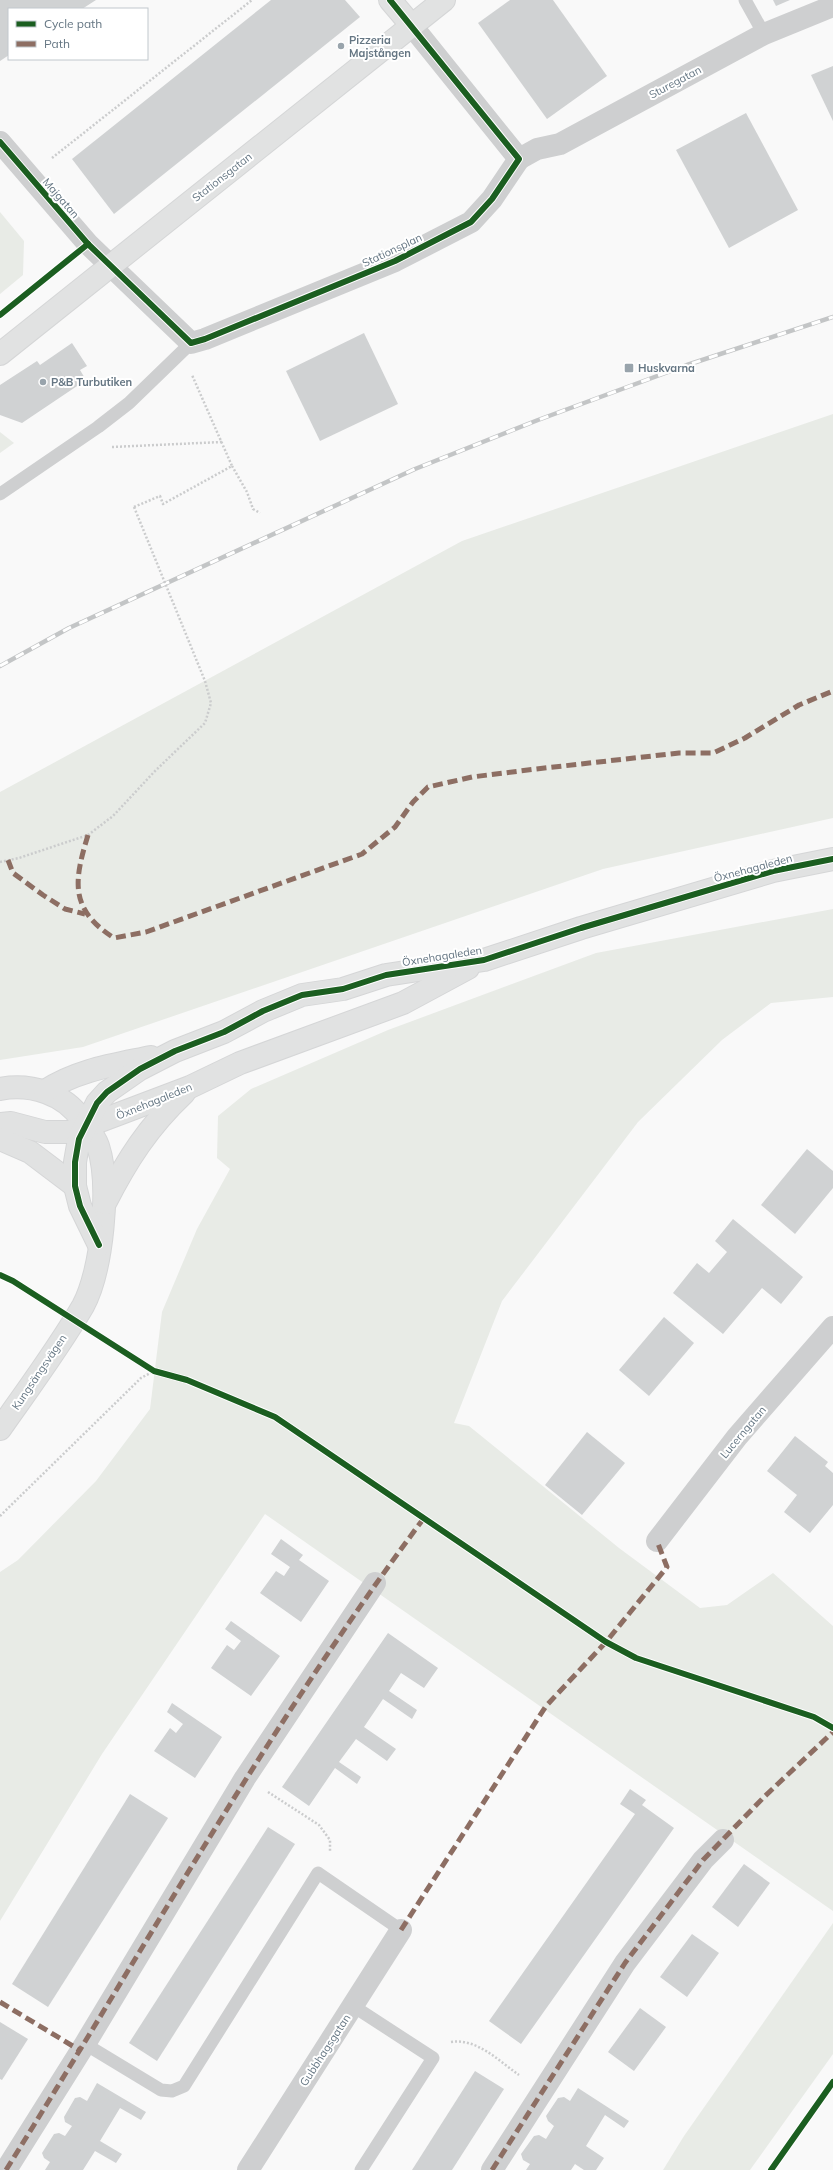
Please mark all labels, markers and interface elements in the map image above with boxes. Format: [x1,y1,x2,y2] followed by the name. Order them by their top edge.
[8,8,148,60] legend
[44,16,102,31] text: Cycle path
[349,33,411,60] place label: Pizzeria Majstången
[44,36,70,51] text: Path
[336,41,346,51] marker: Pizzeria Majstången
[647,62,703,102] street label: Sturegatan
[189,149,255,205] street label: Stationsgatan
[40,175,82,221] street label: Majgatan
[360,230,424,270] street label: Stationsplan
[638,361,695,375] place label: Huskvarna
[623,362,635,374] marker: Huskvarna
[51,375,132,389] place label: P&B Turbutiken
[38,377,48,387] marker: P&B Turbutiken
[712,851,794,885] street label: Öxnehagaleden
[401,943,483,969] street label: Öxnehagaleden
[114,1079,194,1123] street label: Öxnehagaleden
[9,1331,69,1413] street label: Kungsängsvägen
[717,1403,769,1461] street label: Lucerngatan
[297,2011,353,2089] street label: Gubbhagsgatan

